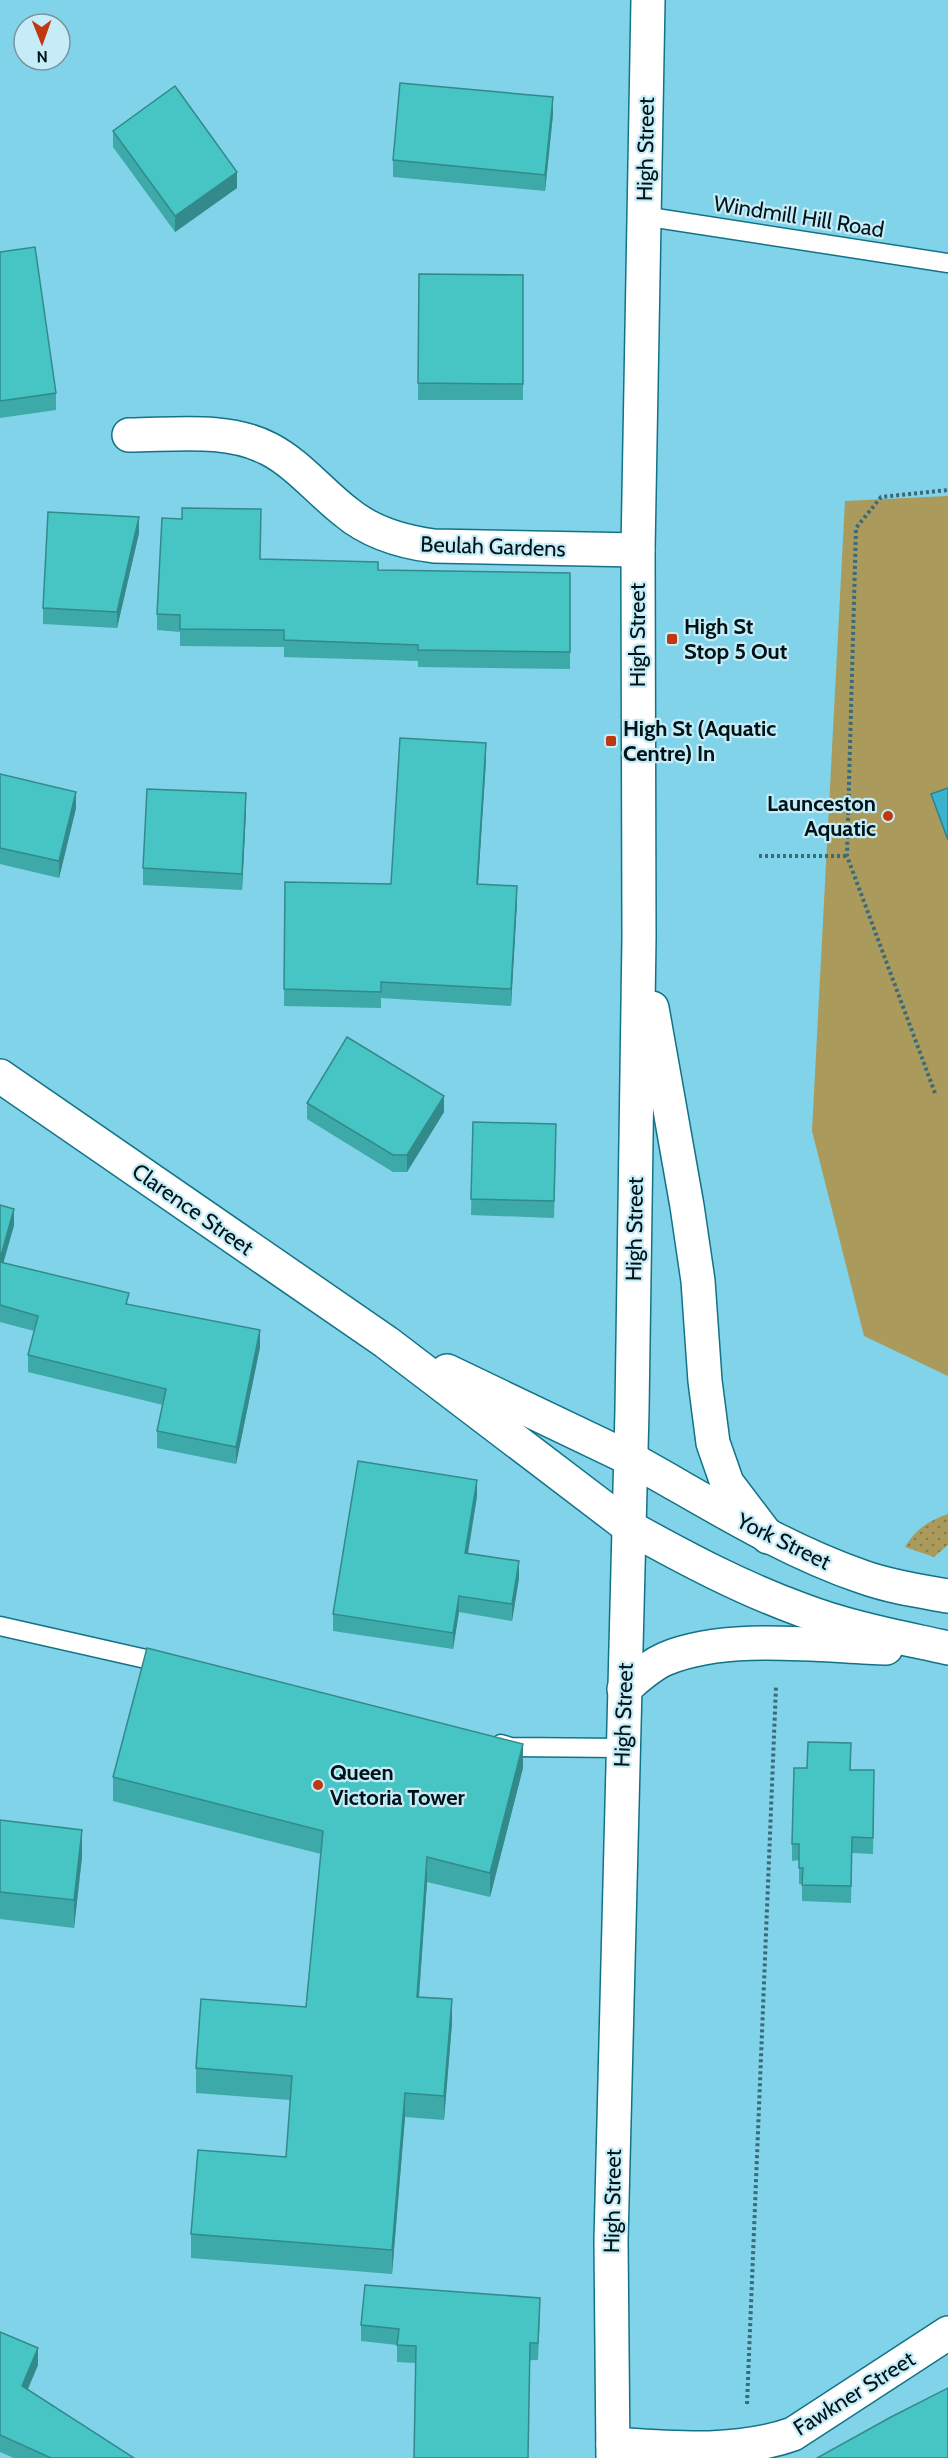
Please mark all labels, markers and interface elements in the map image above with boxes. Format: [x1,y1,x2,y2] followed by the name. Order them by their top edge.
[12,12,72,72] north arrow
[36,47,48,66] text: N
[631,96,660,201] street label: High Street
[712,190,886,243] street label: Windmill Hill Road
[420,530,566,563] street label: Beulah Gardens
[624,582,651,687] street label: High Street
[684,613,788,665] place label: High St Stop 5 Out
[665,632,679,646] marker: High St Stop 5 Out
[623,715,776,767] place label: High St (Aquatic Centre) In
[604,734,618,748] marker: High St (Aquatic Centre) In
[767,790,876,842] place label: Launceston Aquatic
[881,809,895,823] marker: Launceston Aquatic
[127,1158,259,1262] street label: Clarence Street
[620,1176,649,1281] street label: High Street
[732,1507,836,1576] street label: York Street
[608,1662,639,1768] street label: High Street
[330,1759,466,1811] place label: Queen Victoria Tower
[311,1778,325,1792] marker: Queen Victoria Tower
[598,2148,627,2253] street label: High Street
[788,2345,921,2442] street label: Fawkner Street

